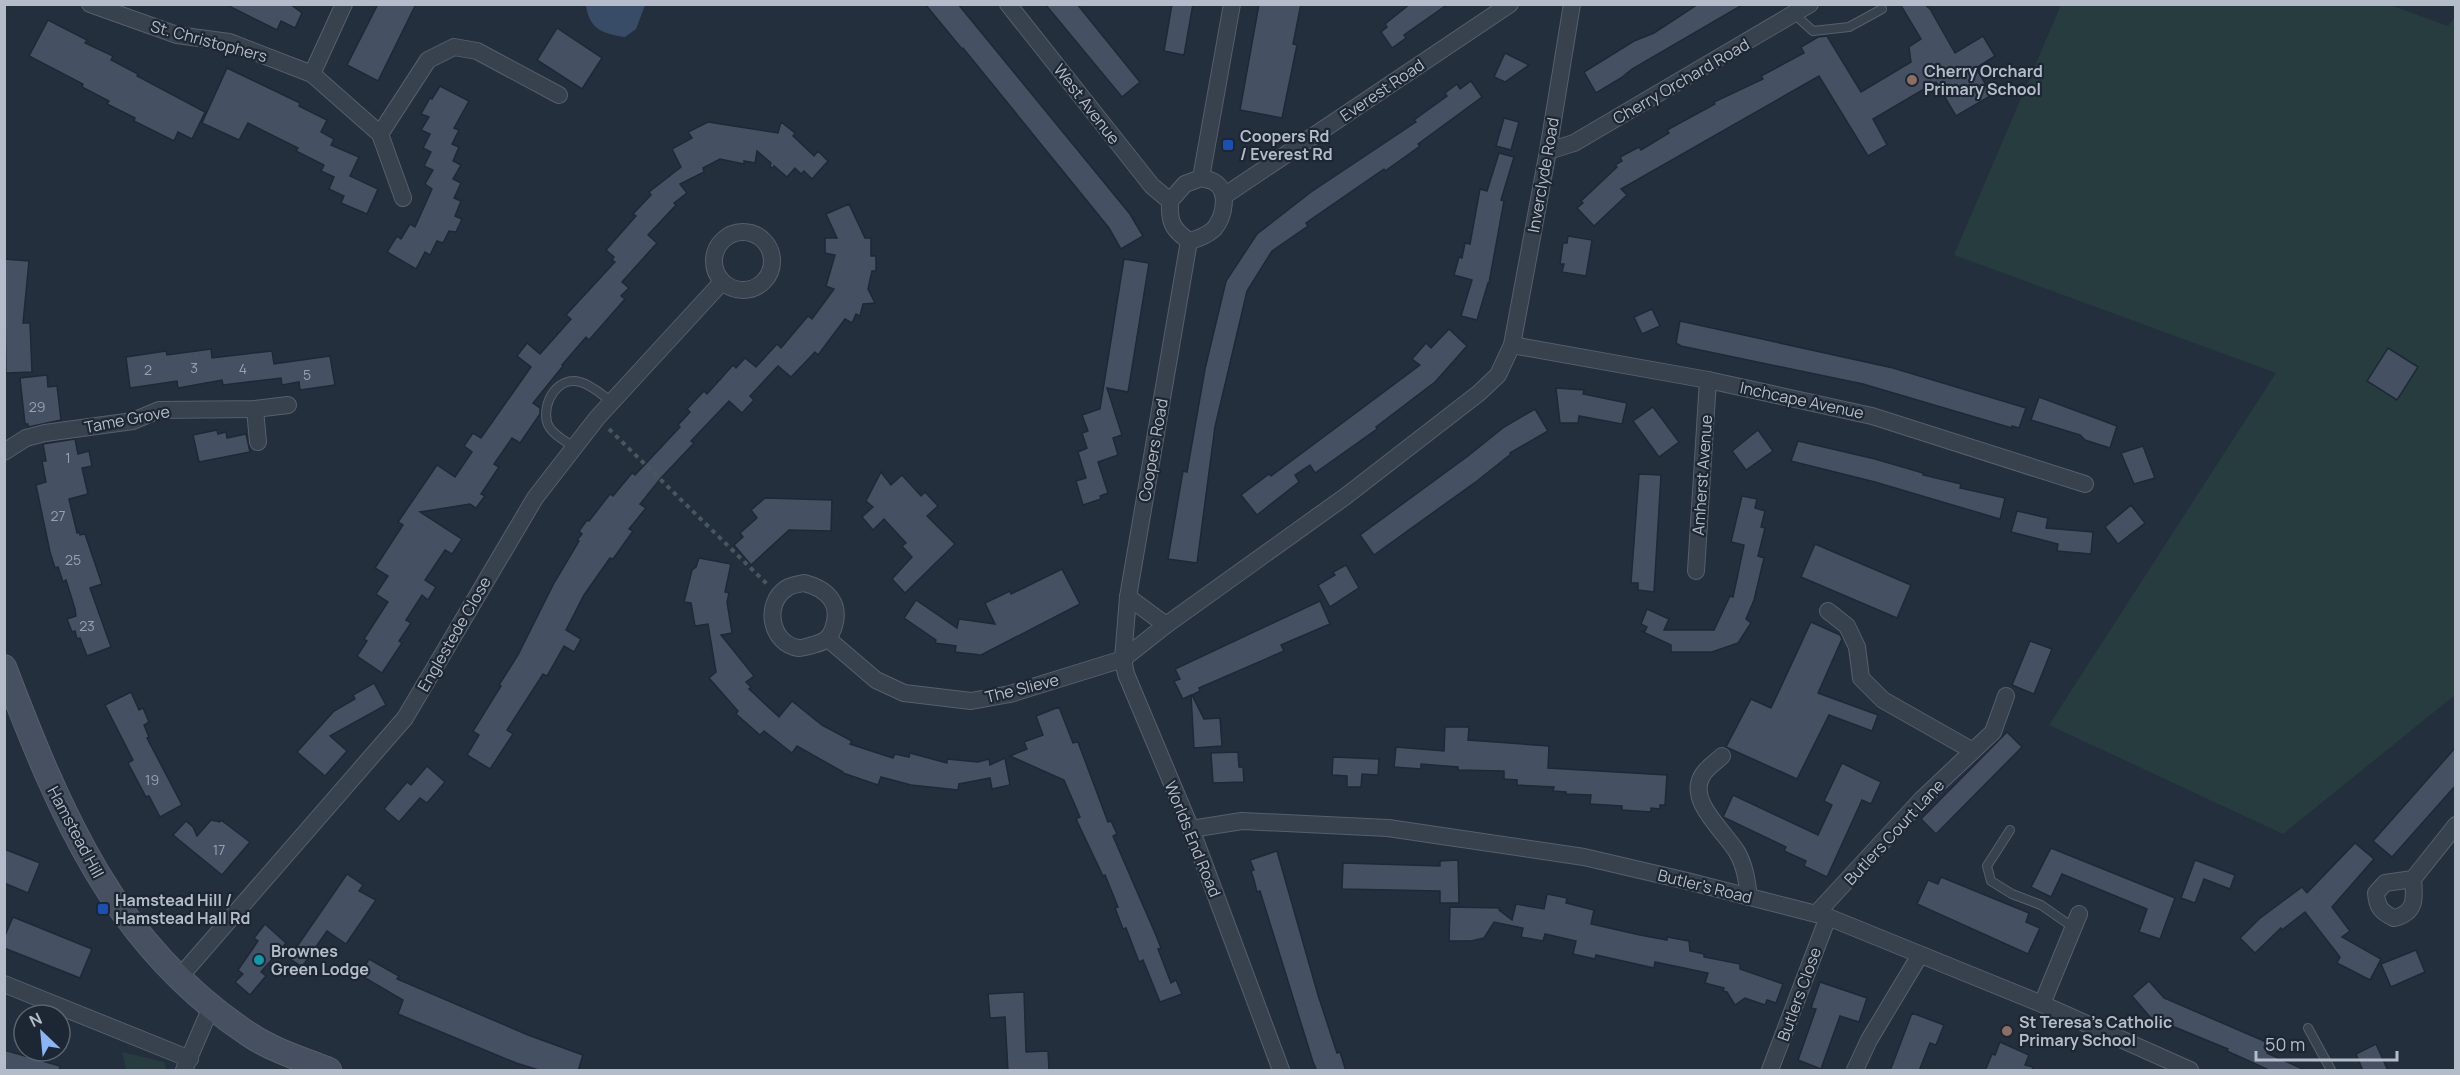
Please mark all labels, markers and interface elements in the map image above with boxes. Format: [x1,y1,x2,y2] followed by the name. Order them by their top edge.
[148,15,270,67] street label: St. Christophers
[1609,33,1753,129] street label: Cherry Orchard Road
[1336,54,1428,126] street label: Everest Road
[1049,59,1125,149] street label: West Avenue
[1924,60,2043,100] place label: Cherry Orchard Primary School
[1905,73,1919,87] marker: Cherry Orchard Primary School
[1522,116,1564,234] street label: Inverclyde Road
[1240,125,1333,165] place label: Coopers Rd / Everest Rd
[1221,138,1235,152] marker: Coopers Rd / Everest Rd
[190,358,198,377] house number: 3
[239,359,247,378] house number: 4
[144,360,152,379] house number: 2
[303,365,311,384] house number: 5
[1738,376,1866,424] street label: Inchcape Avenue
[29,397,45,416] house number: 29
[1133,397,1173,503] street label: Coopers Road
[82,400,172,438] street label: Tame Grove
[1687,414,1717,536] street label: Amherst Avenue
[65,448,71,467] house number: 1
[50,506,66,525] house number: 27
[65,550,81,569] house number: 25
[412,572,496,696] street label: Englestede Close
[79,616,95,635] house number: 23
[983,668,1061,708] street label: The Slieve
[145,770,159,789] house number: 19
[1839,774,1949,890] street label: Butlers Court Lane
[1160,778,1226,900] street label: Worlds End Road
[43,782,109,882] street label: Hamstead Hill
[213,840,225,859] house number: 17
[1656,864,1754,908] street label: Butler's Road
[115,889,250,929] place label: Hamstead Hill / Hamstead Hall Rd
[96,902,110,916] marker: Hamstead Hill / Hamstead Hall Rd
[271,940,369,980] place label: Brownes Green Lodge
[1772,944,1826,1044] street label: Butlers Close
[252,953,266,967] marker: Brownes Green Lodge
[12,1003,72,1063] north arrow
[25,1007,45,1032] text: N
[2019,1011,2172,1051] place label: St Teresa's Catholic Primary School
[2000,1024,2014,1038] marker: St Teresa's Catholic Primary School
[2256,1024,2397,1062] scale bar
[2265,1032,2305,1056] text: 50 m

